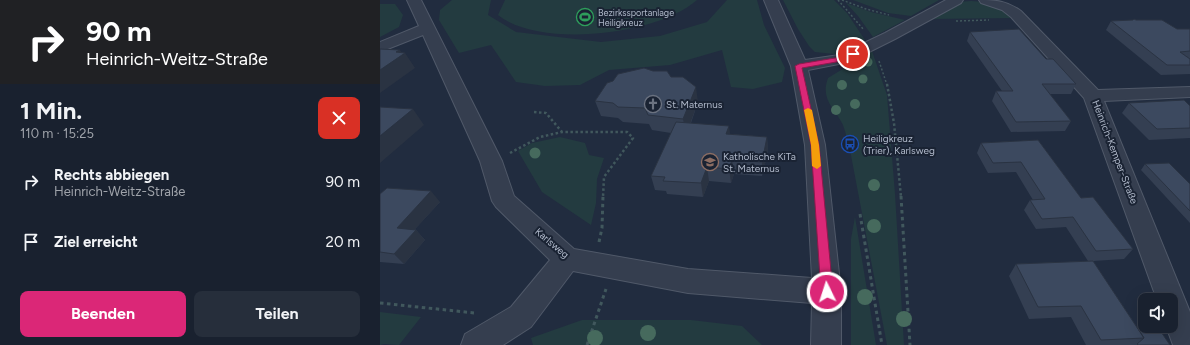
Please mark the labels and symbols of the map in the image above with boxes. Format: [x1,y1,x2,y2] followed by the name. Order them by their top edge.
[575,7,595,27] sports icon: Bezirkssportanlage Heiligkreuz
[598,7,674,28] place label: Bezirkssportanlage Heiligkreuz
[836,37,870,71] pin
[643,94,663,114] church icon: St. Maternus
[666,98,723,111] place label: St. Maternus
[1089,98,1141,206] street label: Heinrich-Kemper-Straße
[863,132,935,157] place label: Heiligkreuz (Trier), Karlsweg
[840,134,860,154] bus stop icon: Heiligkreuz (Trier), Karlsweg
[723,150,796,175] place label: Katholische KiTa St. Maternus
[700,152,720,172] school or university icon: Katholische KiTa St. Maternus
[532,225,572,261] street label: Karlsweg
[806,271,848,313] position arrow

